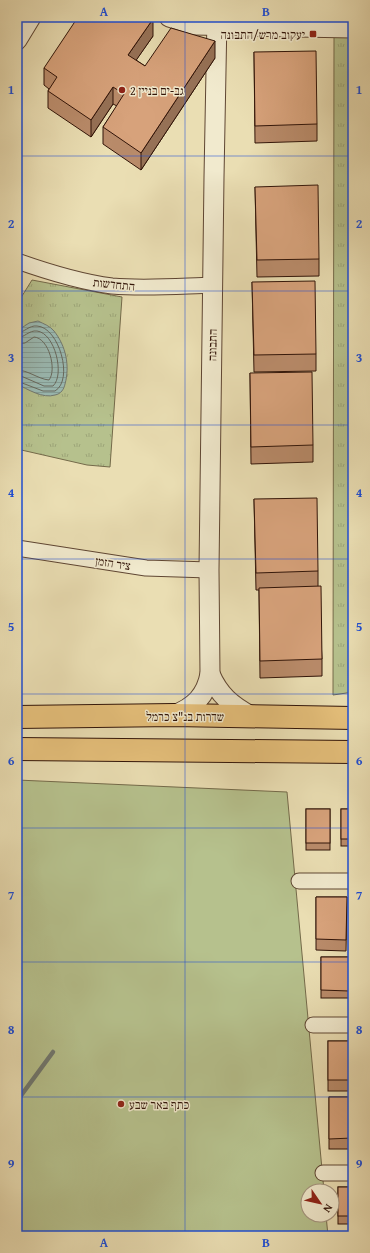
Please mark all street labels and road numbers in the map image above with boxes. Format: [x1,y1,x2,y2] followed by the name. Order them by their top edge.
[92,273,136,295] street label: התחדשות
[203,329,221,361] street label: התבונה
[94,552,132,574] street label: ציר הזמן
[146,708,224,725] street label: שדרות בנ"צ כרמל

